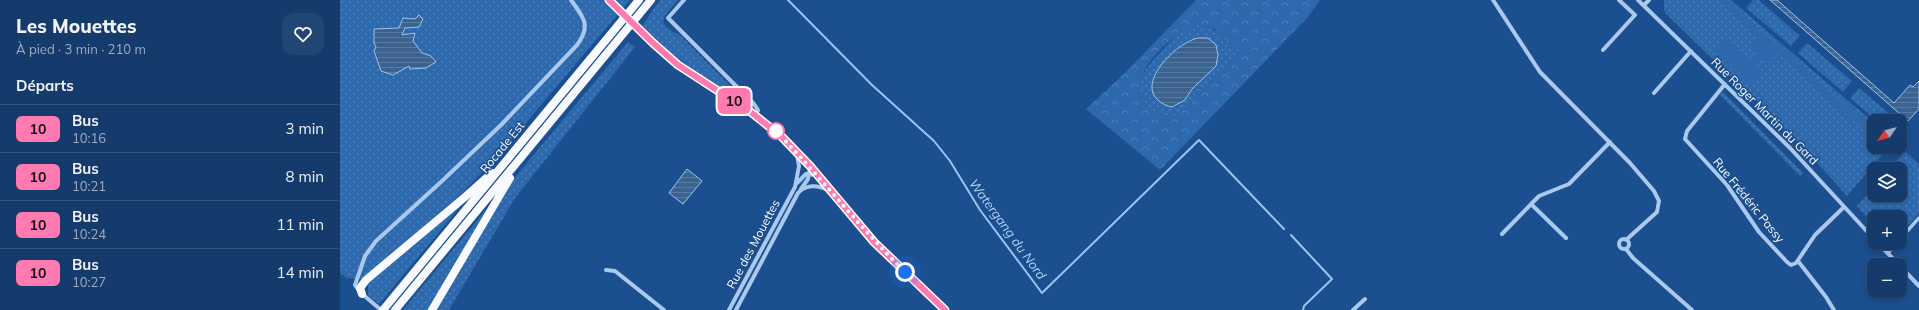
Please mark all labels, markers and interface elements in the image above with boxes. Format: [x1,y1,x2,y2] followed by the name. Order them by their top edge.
[282,13,324,55] button: heart
[16,14,136,38] text: Les Mouettes
[16,41,146,57] text: À pied · 3 min · 210 m
[1708,54,1822,168] street label: Rue Roger Martin du Gard
[16,76,74,95] text: Départs
[716,88,752,114] line badge: 10
[726,92,742,110] text: 10
[72,111,99,130] text: Bus
[1867,114,1907,154] north arrow
[1867,114,1907,298] map controls
[477,118,527,176] street label: Rocade Est
[286,119,324,138] text: 3 min
[30,120,46,138] text: 10
[767,122,785,140] unlabelled marker
[72,130,106,146] text: 10:16
[1710,154,1788,246] street label: Rue Frédéric Passy
[72,159,99,178] text: Bus
[1867,162,1907,202] button: layers
[286,167,324,186] text: 8 min
[30,168,46,186] text: 10
[966,176,1050,283] water label: Watergang du Nord
[72,178,106,194] text: 10:21
[723,197,783,291] street label: Rue des Mouettes
[72,207,99,226] text: Bus
[1867,210,1907,250] button: +
[277,215,324,234] text: 11 min
[30,216,46,234] text: 10
[72,226,106,242] text: 10:24
[72,255,99,274] text: Bus
[1867,258,1907,298] button: −
[895,262,915,282] your location
[277,263,324,282] text: 14 min
[30,264,46,282] text: 10
[72,274,106,290] text: 10:27

